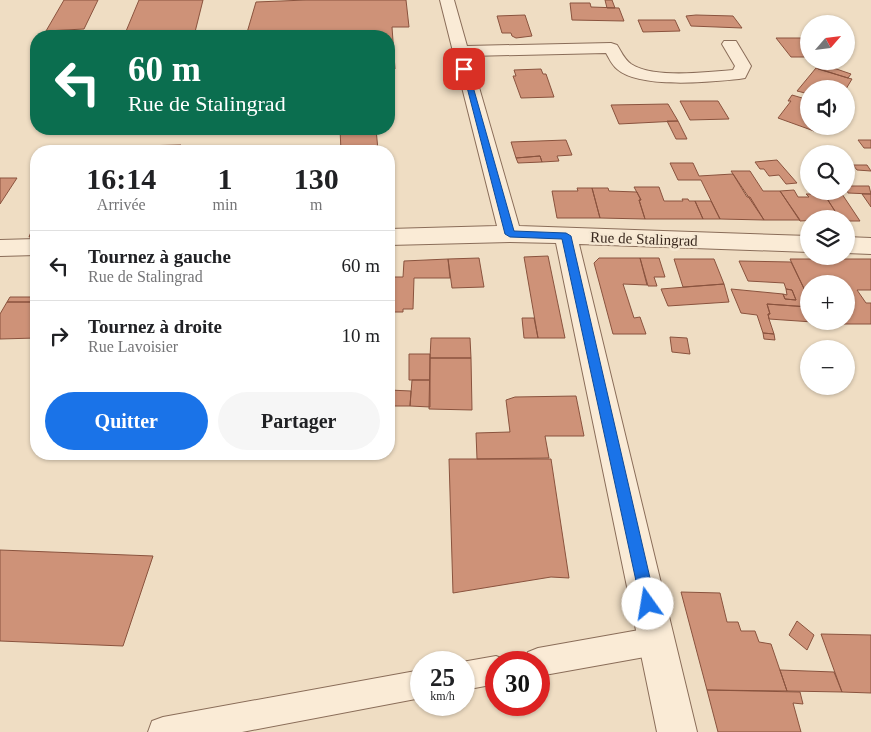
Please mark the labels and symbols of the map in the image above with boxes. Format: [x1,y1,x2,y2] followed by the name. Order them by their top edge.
[800,15,855,70] north arrow
[443,48,485,90] pin
[590,229,698,249] street label: Rue de Stalingrad
[621,577,673,629] position arrow
[485,651,550,716] speed limit sign: 30

